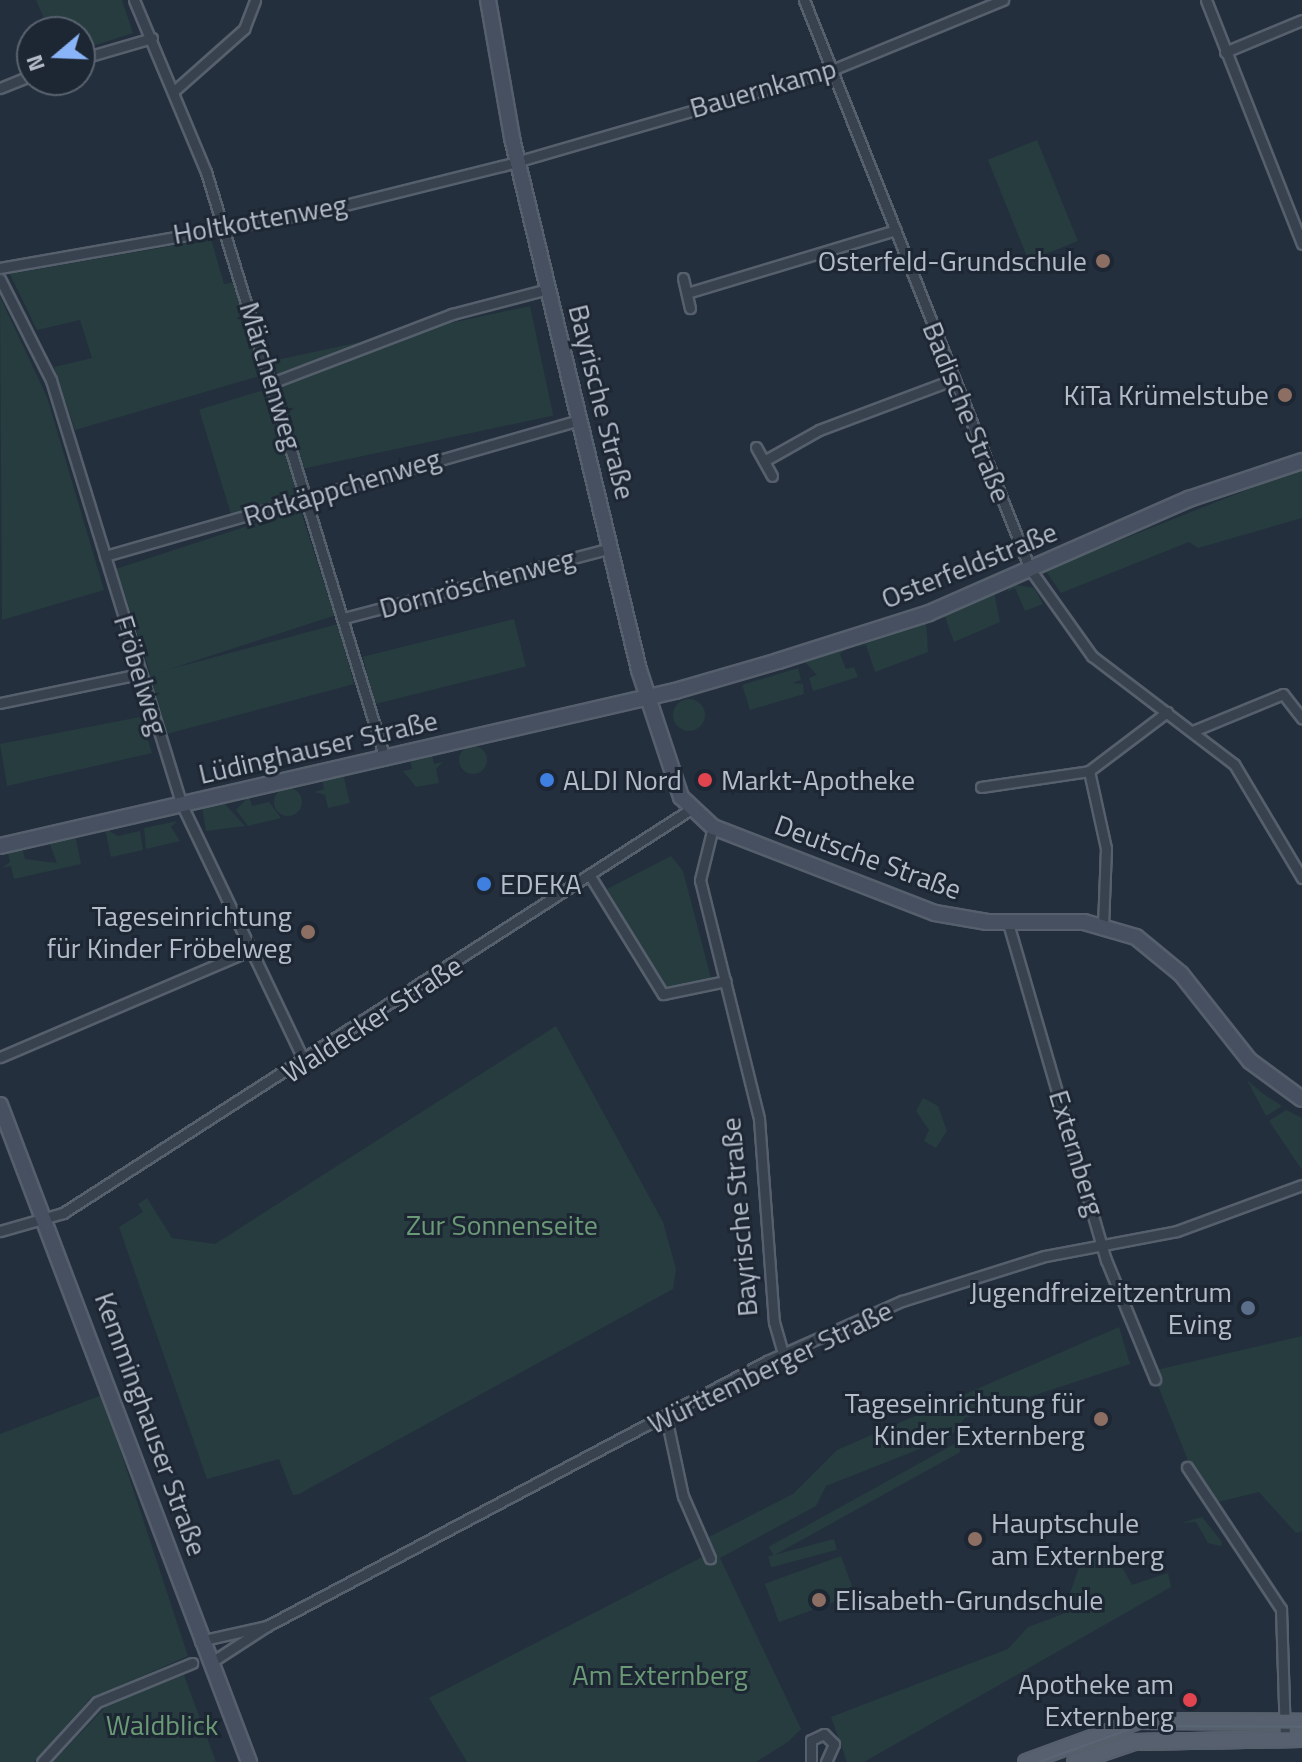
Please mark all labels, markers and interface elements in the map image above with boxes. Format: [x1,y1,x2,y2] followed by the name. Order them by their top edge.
[16,16,96,96] north arrow
[17,50,54,76] text: N
[686,51,840,125] street label: Bauernkamp
[170,187,350,251] street label: Holtkottenweg
[818,244,1087,278] place label: Osterfeld-Grundschule
[1094,252,1112,270] marker: Osterfeld-Grundschule
[233,298,309,454] street label: Märchenweg
[562,301,642,503] street label: Bayrische Straße
[916,317,1018,507] street label: Badische Straße
[1064,378,1269,412] place label: KiTa Krümelstube
[1276,386,1294,404] marker: KiTa Krümelstube
[239,441,445,533] street label: Rotkäppchenweg
[876,515,1062,615] street label: Osterfeldstraße
[376,541,578,625] street label: Dornröschenweg
[107,611,175,739] street label: Fröbelweg
[195,703,441,791] street label: Lüdinghauser Straße
[563,763,682,797] place label: ALDI Nord
[721,763,915,797] place label: Markt-Apotheke
[538,771,556,789] marker: ALDI Nord
[696,771,714,789] marker: Markt-Apotheke
[770,808,966,906] street label: Deutsche Straße
[500,867,582,901] place label: EDEKA
[475,875,493,893] marker: EDEKA
[47,899,292,965] place label: Tageseinrichtung für Kinder Fröbelweg
[299,923,317,941] marker: Tageseinrichtung für Kinder Fröbelweg
[276,948,468,1090] street label: Waldecker Straße
[1042,1086,1112,1220] street label: Externberg
[714,1116,764,1318] street label: Bayrische Straße
[406,1208,598,1242] park label: Zur Sonnenseite
[969,1275,1232,1341] place label: Jugendfreizeitzentrum Eving
[88,1288,214,1560] street label: Kemminghauser Straße
[642,1293,898,1441] street label: Württemberger Straße
[1239,1299,1257,1317] marker: Jugendfreizeitzentrum Eving
[845,1386,1085,1452] place label: Tageseinrichtung für Kinder Externberg
[1092,1410,1110,1428] marker: Tageseinrichtung für Kinder Externberg
[991,1506,1164,1572] place label: Hauptschule am Externberg
[966,1530,984,1548] marker: Hauptschule am Externberg
[835,1583,1103,1617] place label: Elisabeth-Grundschule
[810,1591,828,1609] marker: Elisabeth-Grundschule
[572,1658,748,1692] park label: Am Externberg
[1018,1667,1174,1733] place label: Apotheke am Externberg
[1181,1691,1199,1709] marker: Apotheke am Externberg
[106,1708,218,1742] park label: Waldblick

